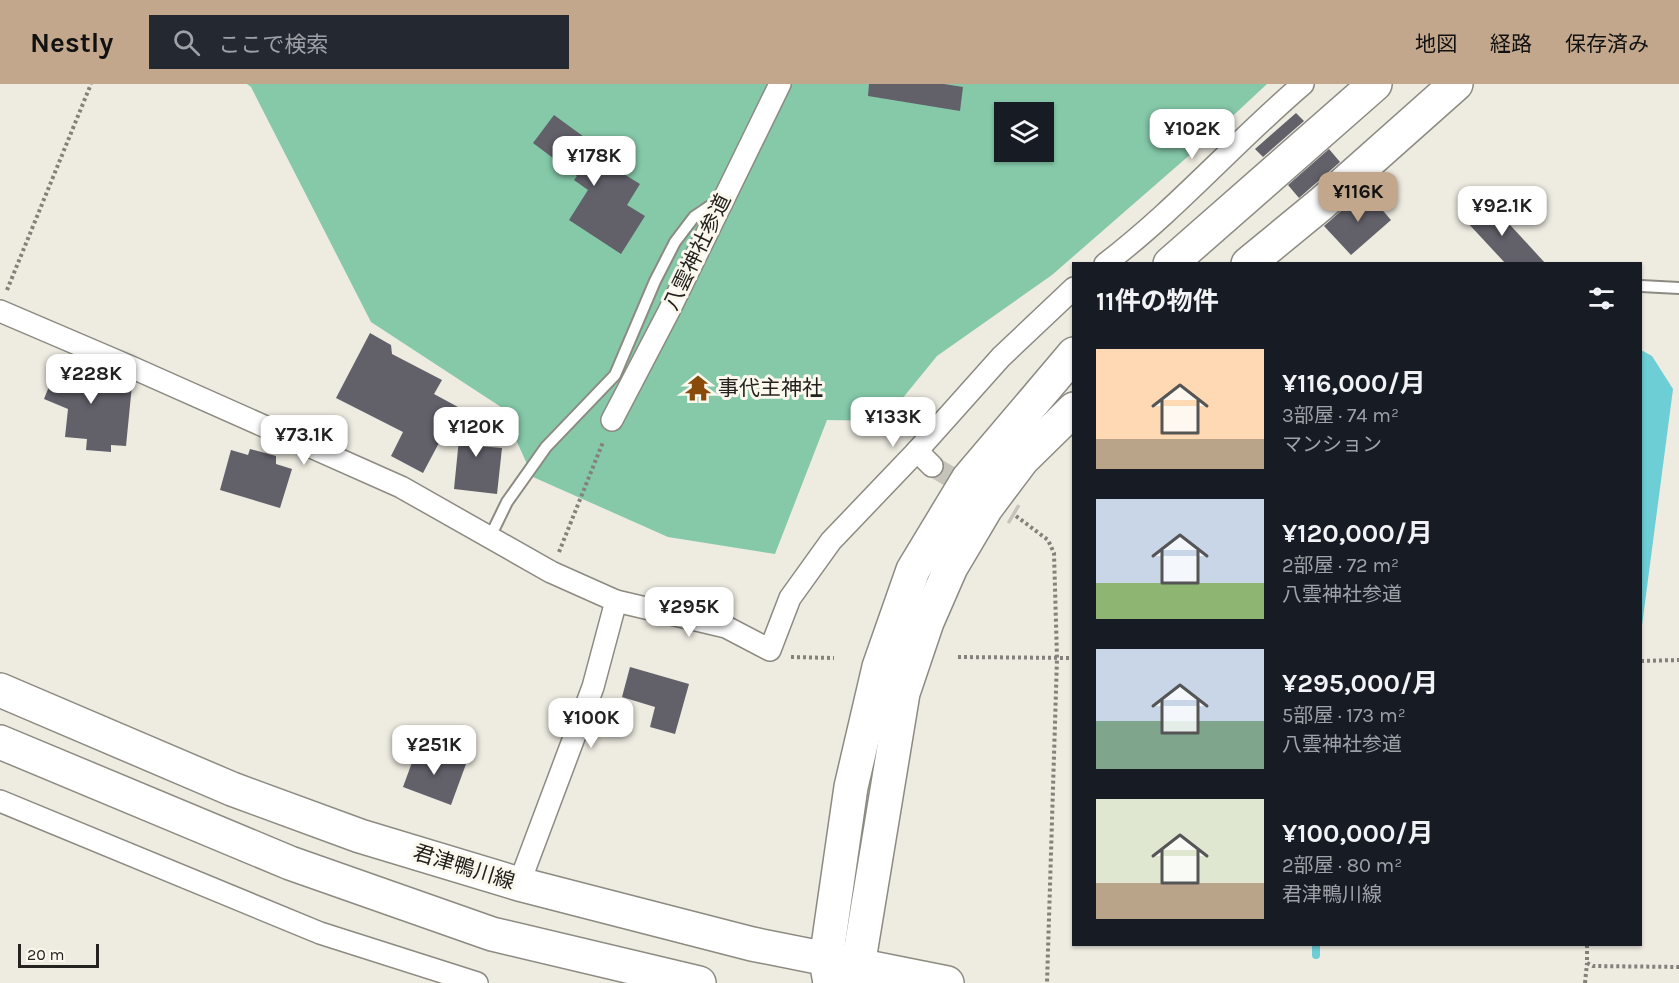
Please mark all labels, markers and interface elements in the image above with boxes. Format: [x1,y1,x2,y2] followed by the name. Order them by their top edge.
[149,15,569,69] search box
[30,26,113,59] text: Nestly
[170,26,203,59] icon: search
[218,32,328,58] text: ここで検索
[1415,32,1457,56] text: 地図
[1490,32,1532,56] text: 経路
[1565,32,1649,56] text: 保存済み
[994,102,1054,162] map controls
[994,102,1054,162] button: layers
[1150,109,1234,160] pin: ¥102K
[1164,117,1220,140] text: ¥102K
[552,136,636,187] pin: ¥178K
[567,144,621,167] text: ¥178K
[1316,172,1400,223] pin: ¥116K
[1332,180,1384,203] text: ¥116K
[1453,186,1551,237] pin: ¥92.1K
[659,190,735,314] street label: 八雲神社参道
[1472,194,1532,217] text: ¥92.1K
[1585,282,1618,315] icon: filters
[1096,286,1219,317] text: 11件の物件
[49,354,133,405] pin: ¥228K
[60,362,122,385] text: ¥228K
[1282,368,1426,399] text: ¥116,000/月
[683,373,713,403] temple icon: 事代主神社
[1144,373,1216,445] icon: home
[718,376,823,400] place label: 事代主神社
[851,397,935,448] pin: ¥133K
[1282,404,1399,427] text: 3部屋 · 74 m²
[865,405,921,428] text: ¥133K
[434,407,518,458] pin: ¥120K
[255,415,353,466] pin: ¥73.1K
[448,415,504,438] text: ¥120K
[275,423,333,446] text: ¥73.1K
[1282,433,1382,456] text: マンション
[1282,518,1433,549] text: ¥120,000/月
[1144,523,1216,595] icon: home
[1282,554,1399,577] text: 2部屋 · 72 m²
[1282,583,1402,606] text: 八雲神社参道
[647,587,731,638] pin: ¥295K
[659,595,719,618] text: ¥295K
[1282,668,1438,699] text: ¥295,000/月
[1144,673,1216,745] icon: home
[549,698,633,749] pin: ¥100K
[1282,704,1406,727] text: 5部屋 · 173 m²
[562,706,620,729] text: ¥100K
[392,725,476,776] pin: ¥251K
[406,733,462,756] text: ¥251K
[1282,733,1402,756] text: 八雲神社参道
[1282,818,1434,849] text: ¥100,000/月
[1144,823,1216,895] icon: home
[410,840,518,894] street label: 君津鴨川線
[1282,854,1402,877] text: 2部屋 · 80 m²
[1282,883,1382,906] text: 君津鴨川線
[18,941,99,968] scale bar
[27,945,65,964] text: 20 m

